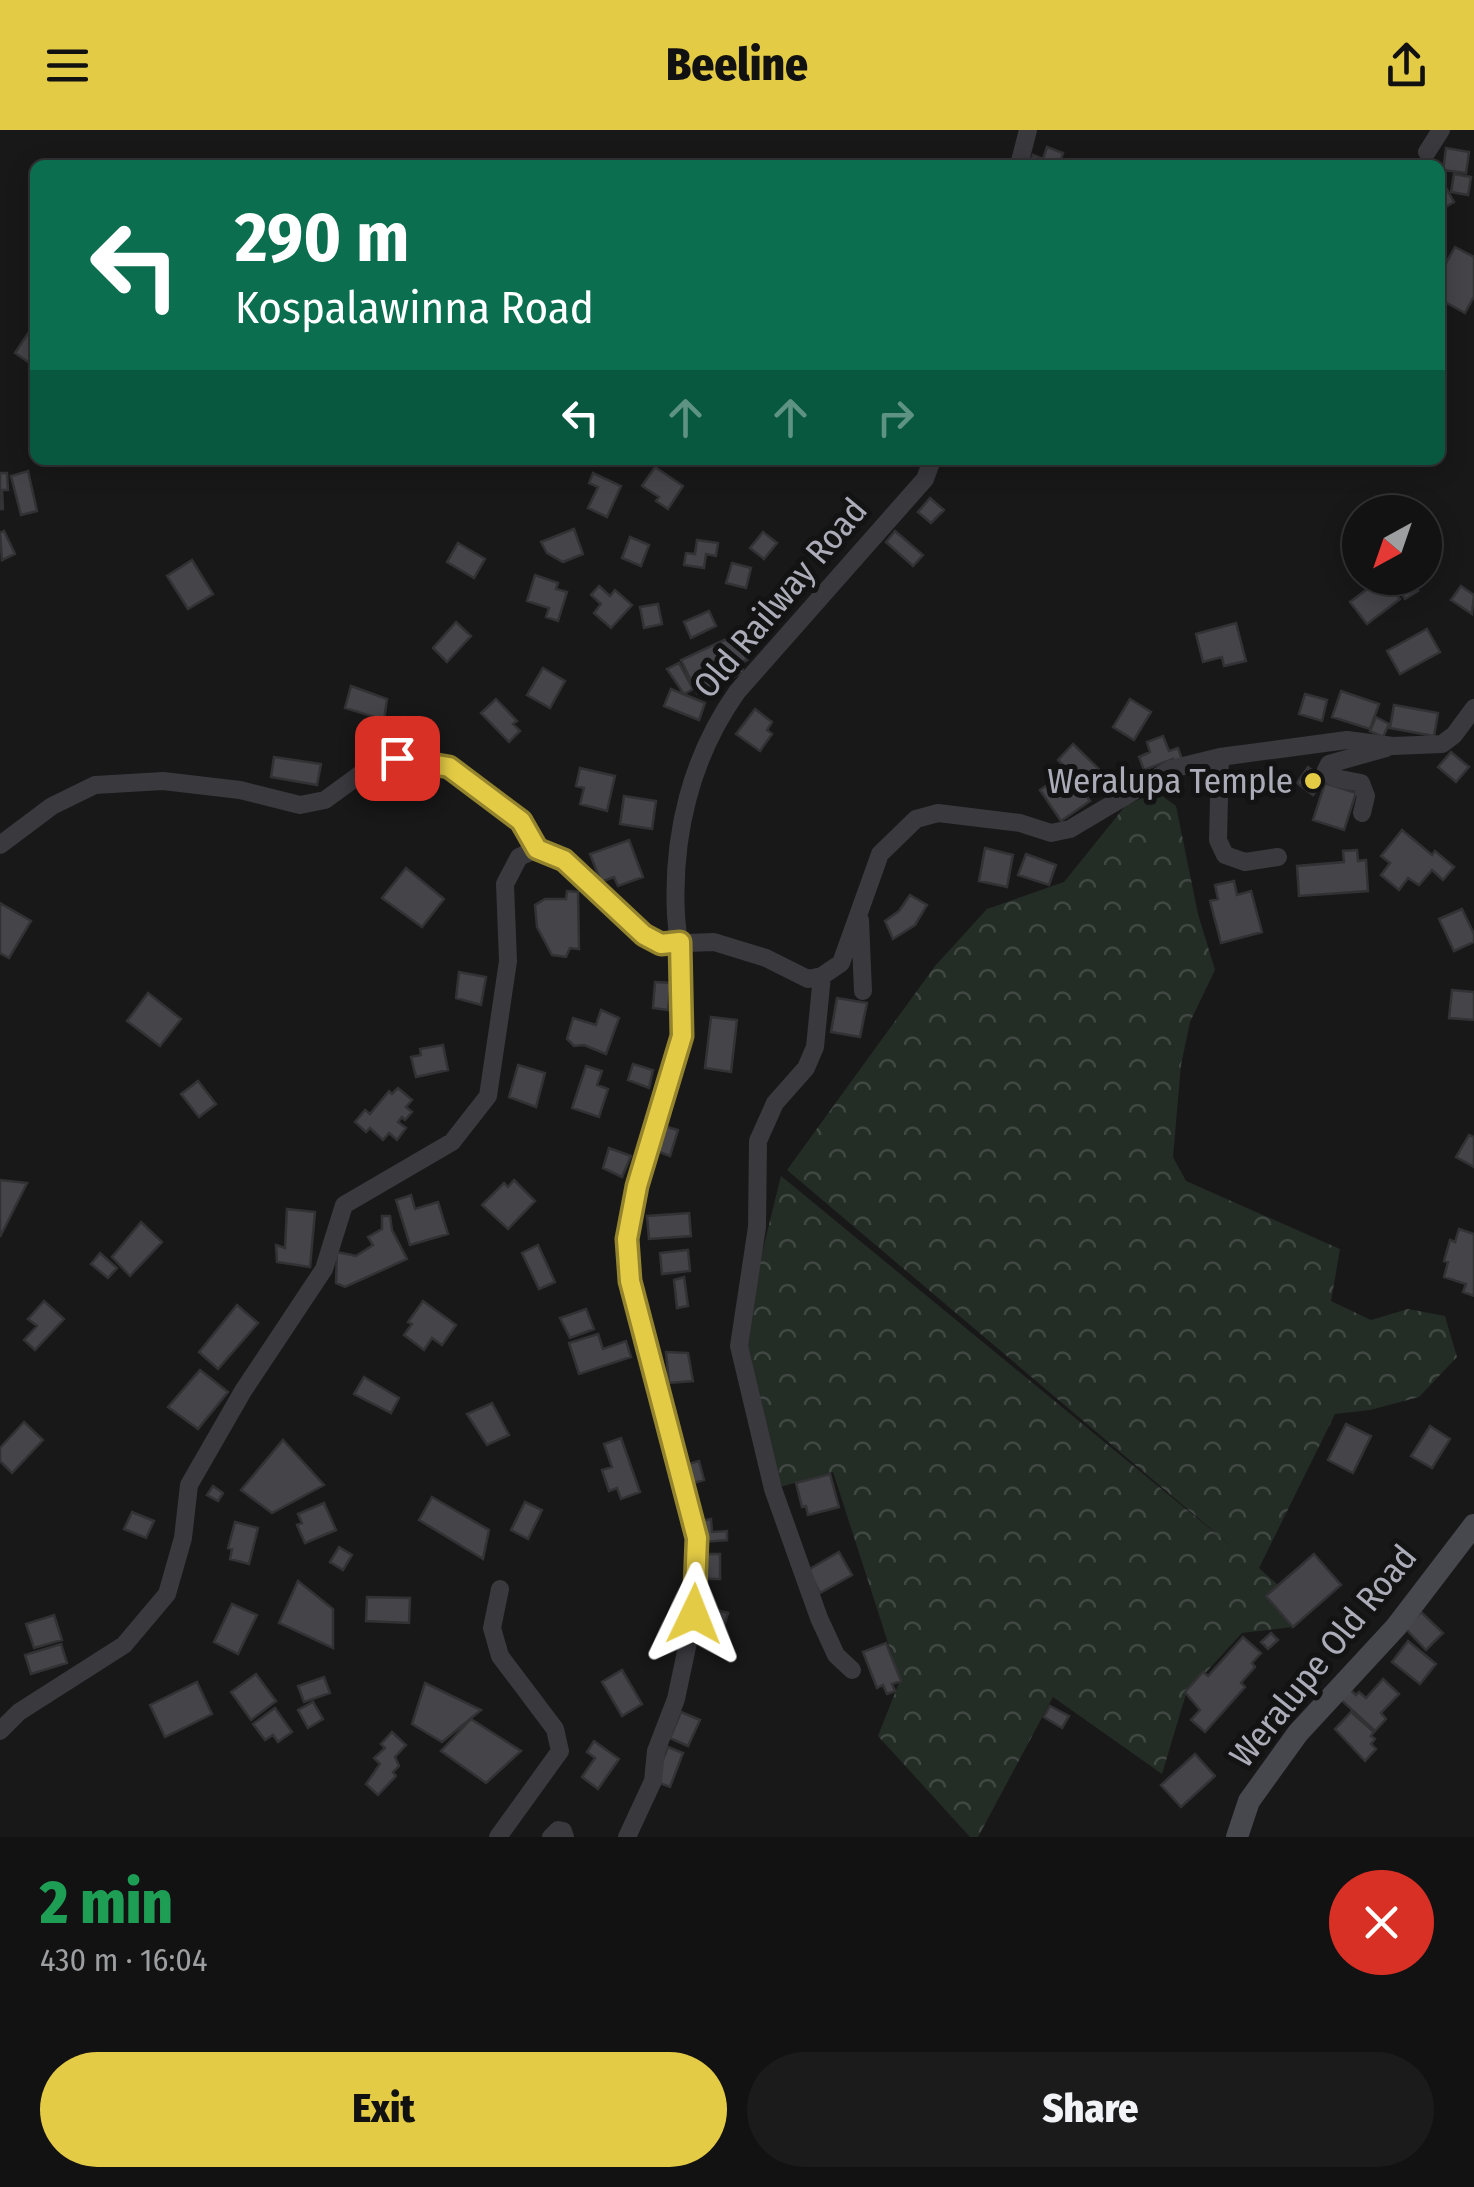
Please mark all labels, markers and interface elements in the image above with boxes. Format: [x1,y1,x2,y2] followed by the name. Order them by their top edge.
[40,38,95,93] icon: menu
[666,38,808,92] text: Beeline
[1379,38,1434,93] icon: share
[235,196,409,280] text: 290 m
[70,200,200,330] icon: left
[235,281,594,335] text: Kospalawinna Road
[553,390,608,445] icon: left
[658,390,713,445] icon: ahead
[763,390,818,445] icon: ahead
[868,390,923,445] icon: right
[684,490,876,706] street label: Old Railway Road
[1342,495,1442,595] north arrow
[1342,495,1442,595] map controls
[355,716,440,801] pin
[370,731,425,786] icon: arrive
[1047,760,1293,802] place label: Weralupa Temple
[1302,770,1324,792] marker: Weralupa Temple
[1221,1537,1425,1775] street label: Weralupe Old Road
[642,1562,746,1666] position arrow
[40,1867,173,1939] text: 2 min
[1329,1870,1434,1975] button: close
[40,1941,207,1979] text: 430 m · 16:04
[40,2052,727,2167] button: Exit
[747,2052,1434,2167] button: Share

